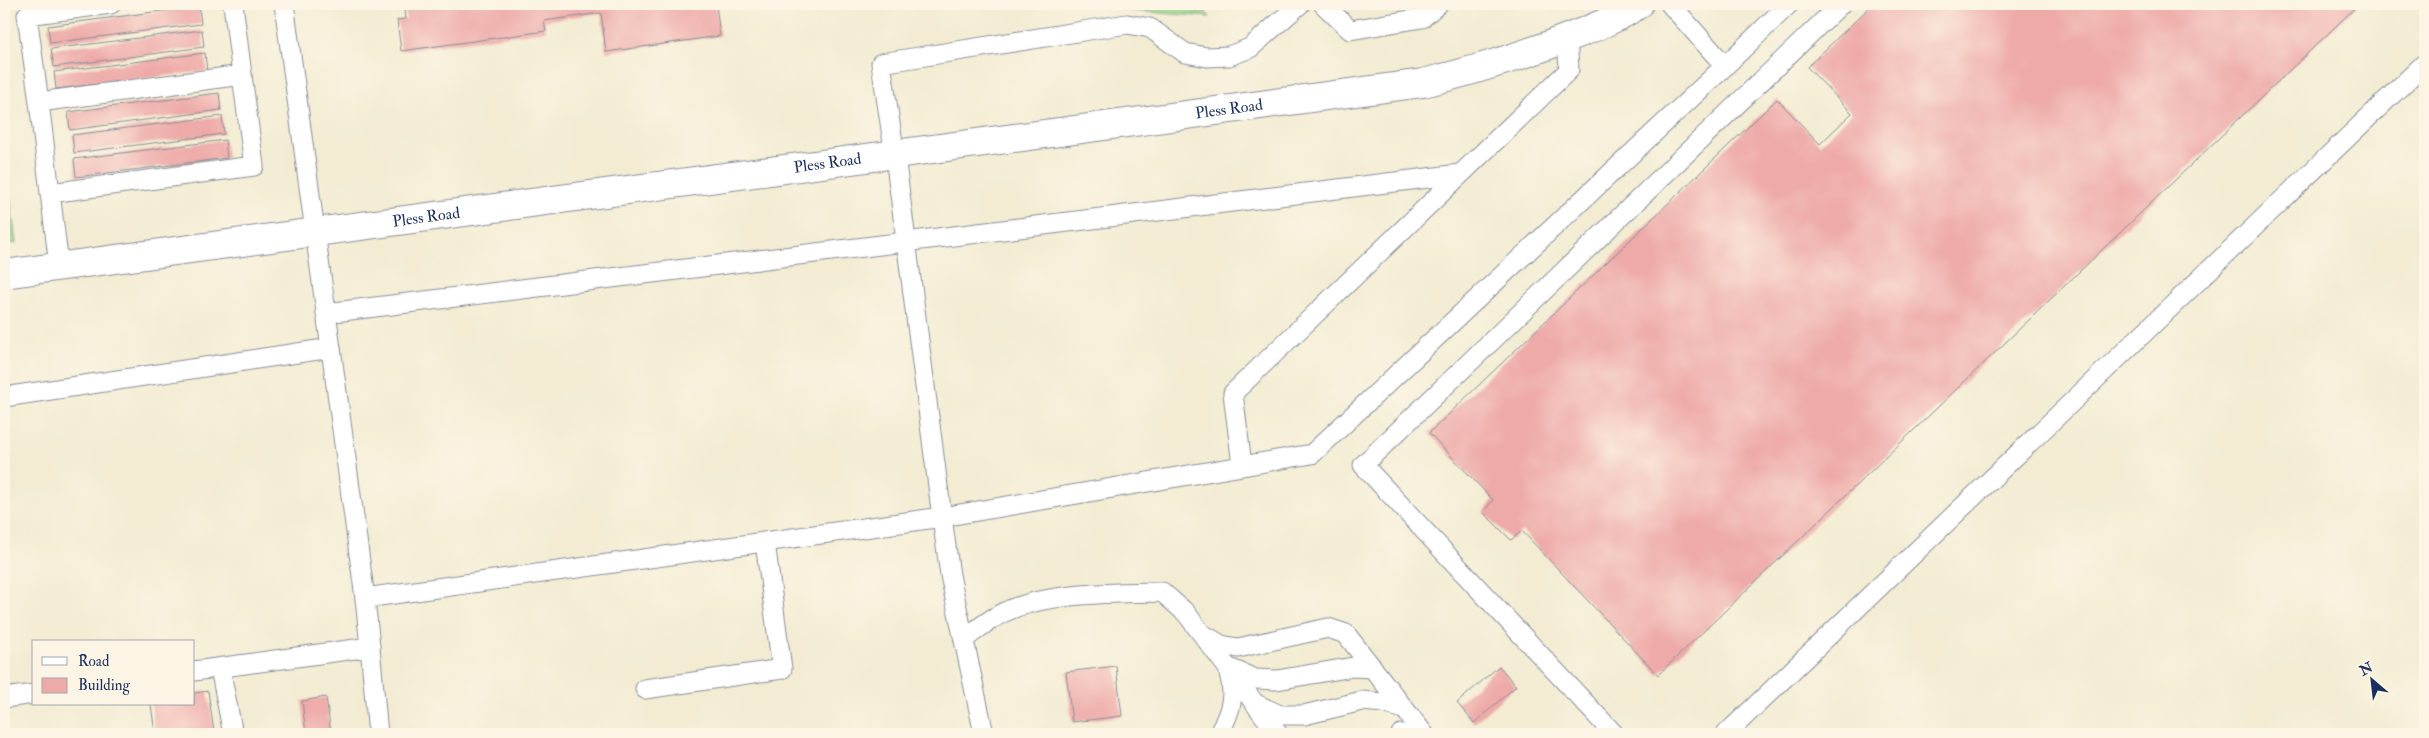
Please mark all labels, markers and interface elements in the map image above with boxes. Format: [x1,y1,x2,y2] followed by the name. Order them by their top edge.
[1194,95,1264,124] street label: Pless Road
[793,149,863,178] street label: Pless Road
[391,203,461,232] street label: Pless Road
[32,640,195,706] legend
[78,652,110,671] text: Road
[2346,656,2396,706] north arrow
[2356,658,2376,680] text: N
[78,676,130,695] text: Building

